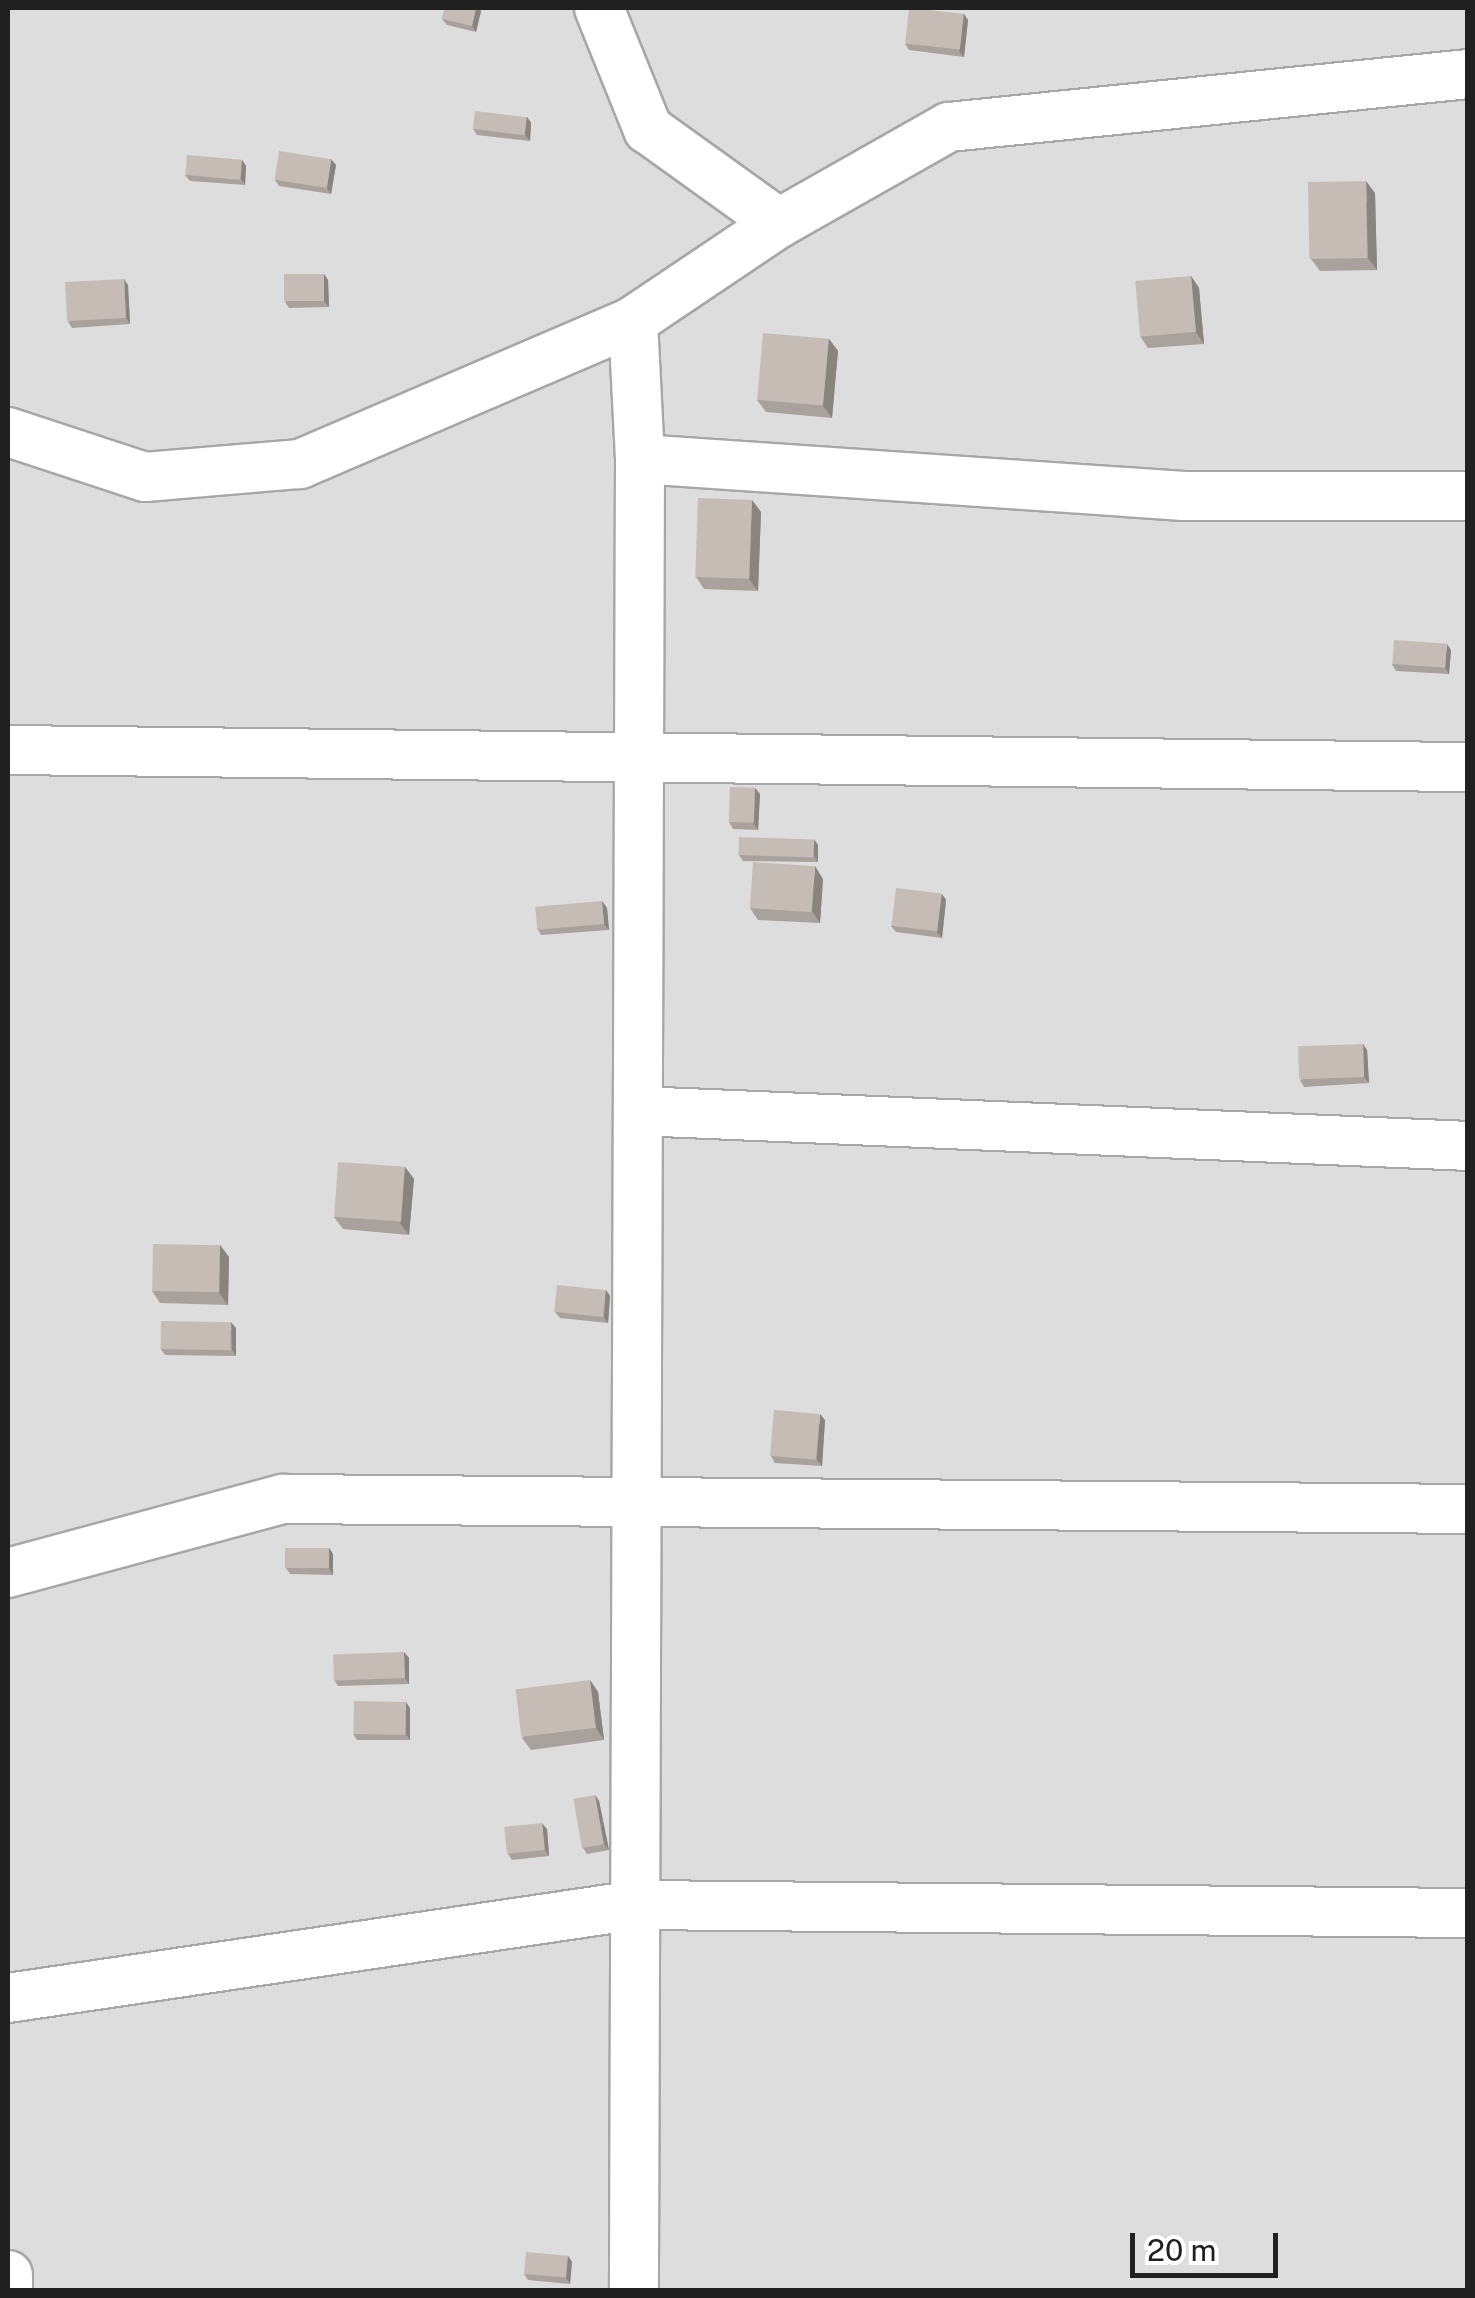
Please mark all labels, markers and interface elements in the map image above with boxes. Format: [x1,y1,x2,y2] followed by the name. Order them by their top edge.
[1135,2213,1282,2275] scale bar
[1147,2232,1216,2268] text: 20 m

